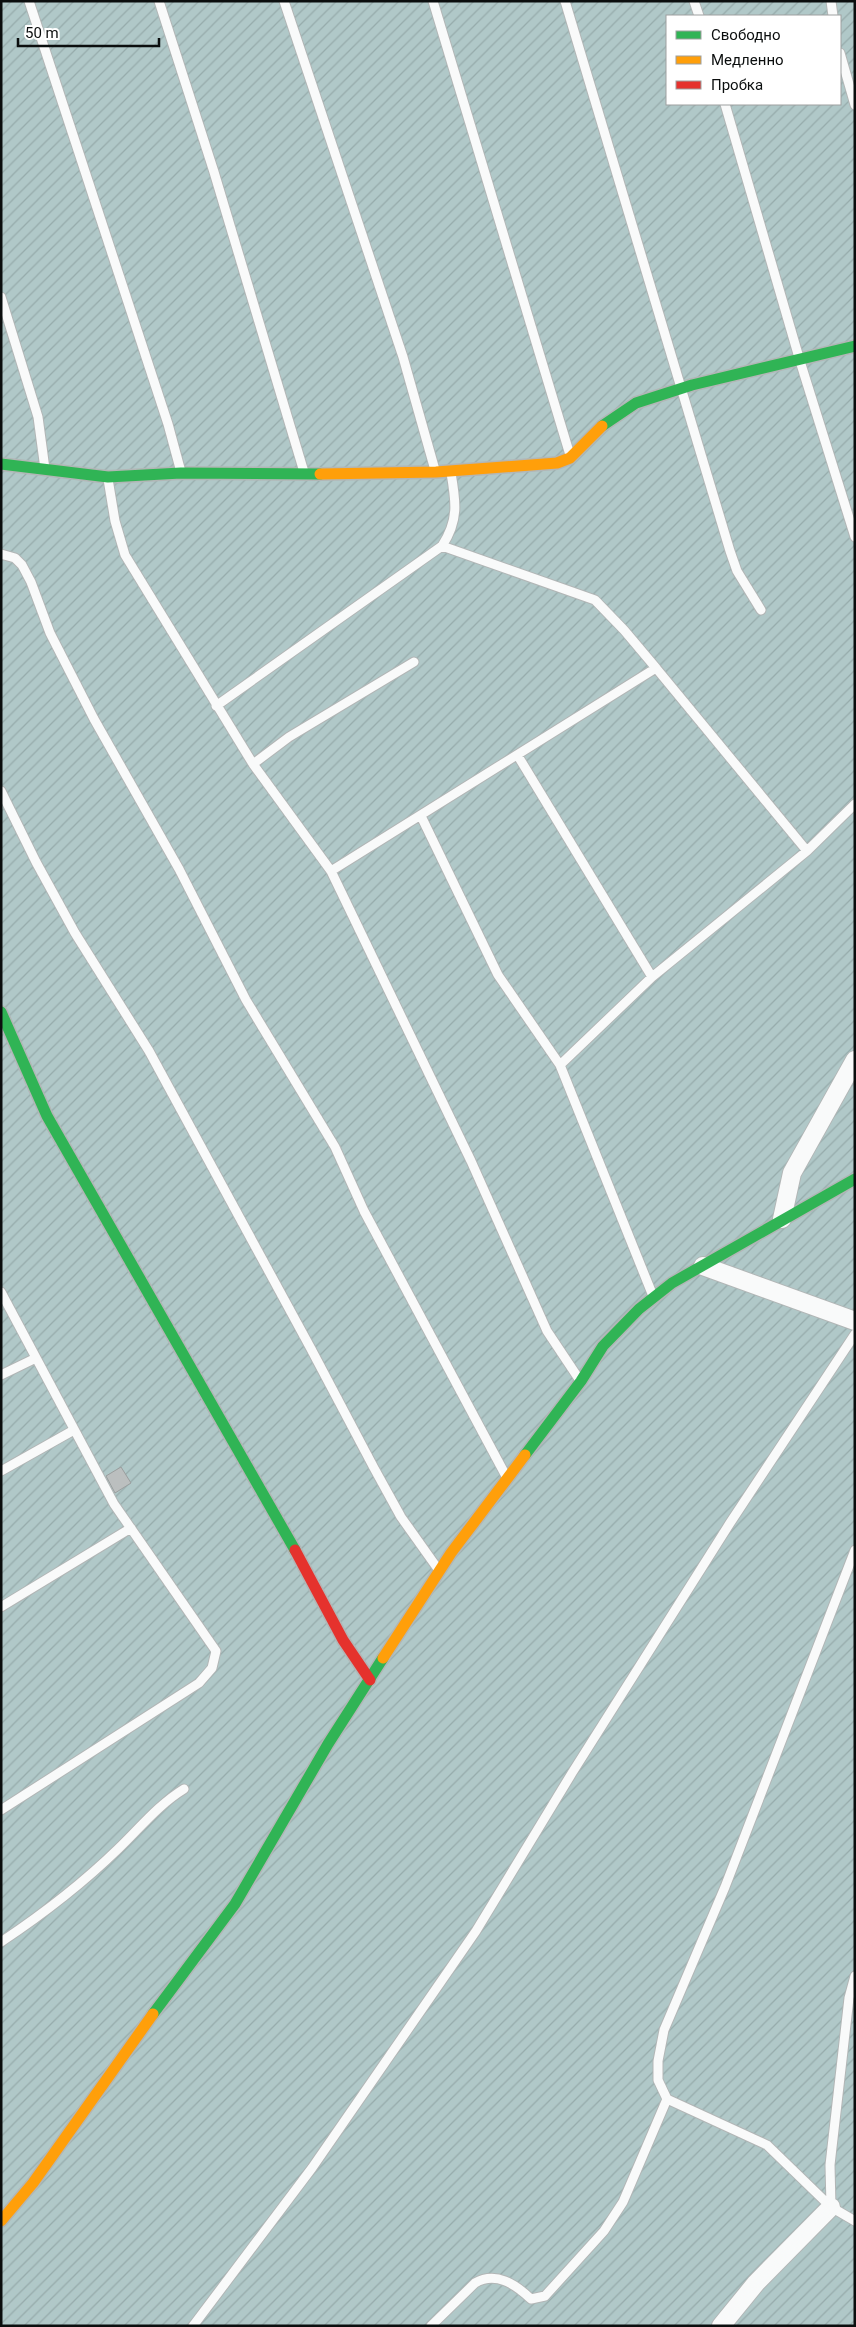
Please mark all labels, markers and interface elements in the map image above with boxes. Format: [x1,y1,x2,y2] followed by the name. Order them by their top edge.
[18,15,159,47] scale bar
[666,15,841,105] legend
[25,24,59,42] text: 50 m
[711,26,780,44] text: Свободно
[711,51,784,69] text: Медленно
[711,76,763,94] text: Пробка

